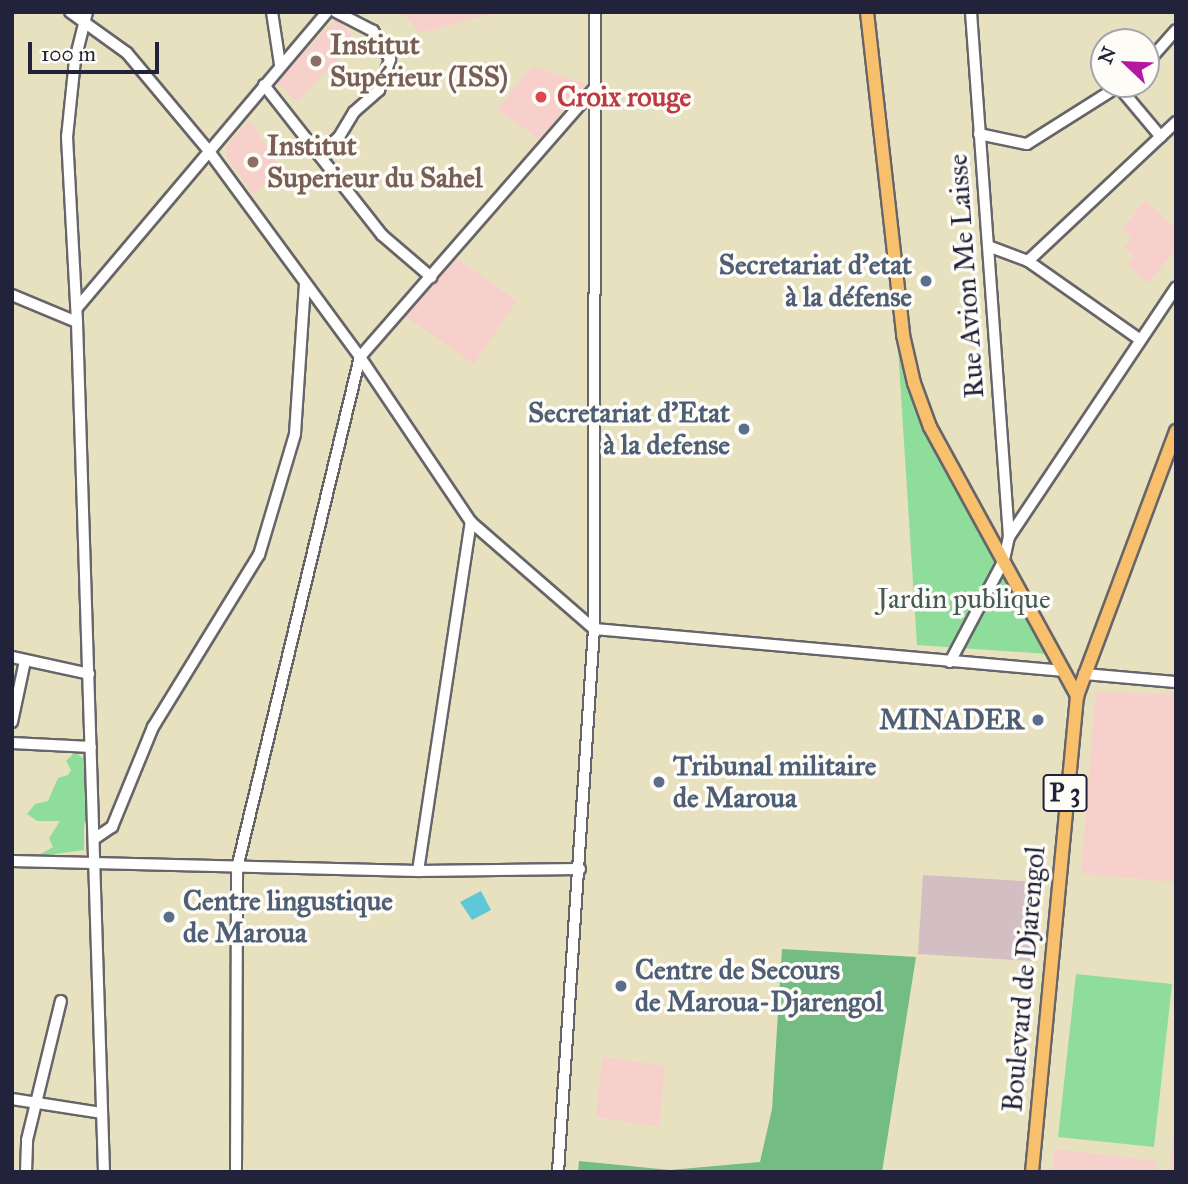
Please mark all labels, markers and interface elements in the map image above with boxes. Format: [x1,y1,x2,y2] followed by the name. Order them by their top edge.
[32,28,163,72] scale bar
[330,28,508,94] place label: Institut Supérieur (ISS)
[1090,28,1160,98] north arrow
[41,41,96,67] text: 100 m
[1093,43,1121,67] text: N
[308,53,324,69] marker: Institut Supérieur (ISS)
[557,80,691,114] place label: Croix rouge
[531,87,551,107] marker: Croix rouge
[267,129,483,195] place label: Institut Superieur du Sahel
[941,153,991,399] street label: Rue Avion Me Laisse
[245,154,261,170] marker: Institut Superieur du Sahel
[719,248,912,314] place label: Secretariat d'etat à la défense
[918,273,934,289] marker: Secretariat d'etat à la défense
[528,396,730,462] place label: Secretariat d'Etat à la defense
[736,421,752,437] marker: Secretariat d'Etat à la defense
[877,582,1051,616] park label: Jardin publique
[879,703,1024,737] place label: MINADER
[1030,712,1046,728] marker: MINADER
[673,749,876,815] place label: Tribunal militaire de Maroua
[1042,771,1088,816] road number: P 3
[651,774,667,790] marker: Tribunal militaire de Maroua
[996,845,1052,1113] street label: Boulevard de Djarengol
[183,884,393,950] place label: Centre lingustique de Maroua
[161,909,177,925] marker: Centre lingustique de Maroua
[635,953,883,1019] place label: Centre de Secours de Maroua-Djarengol
[613,978,629,994] marker: Centre de Secours de Maroua-Djarengol

